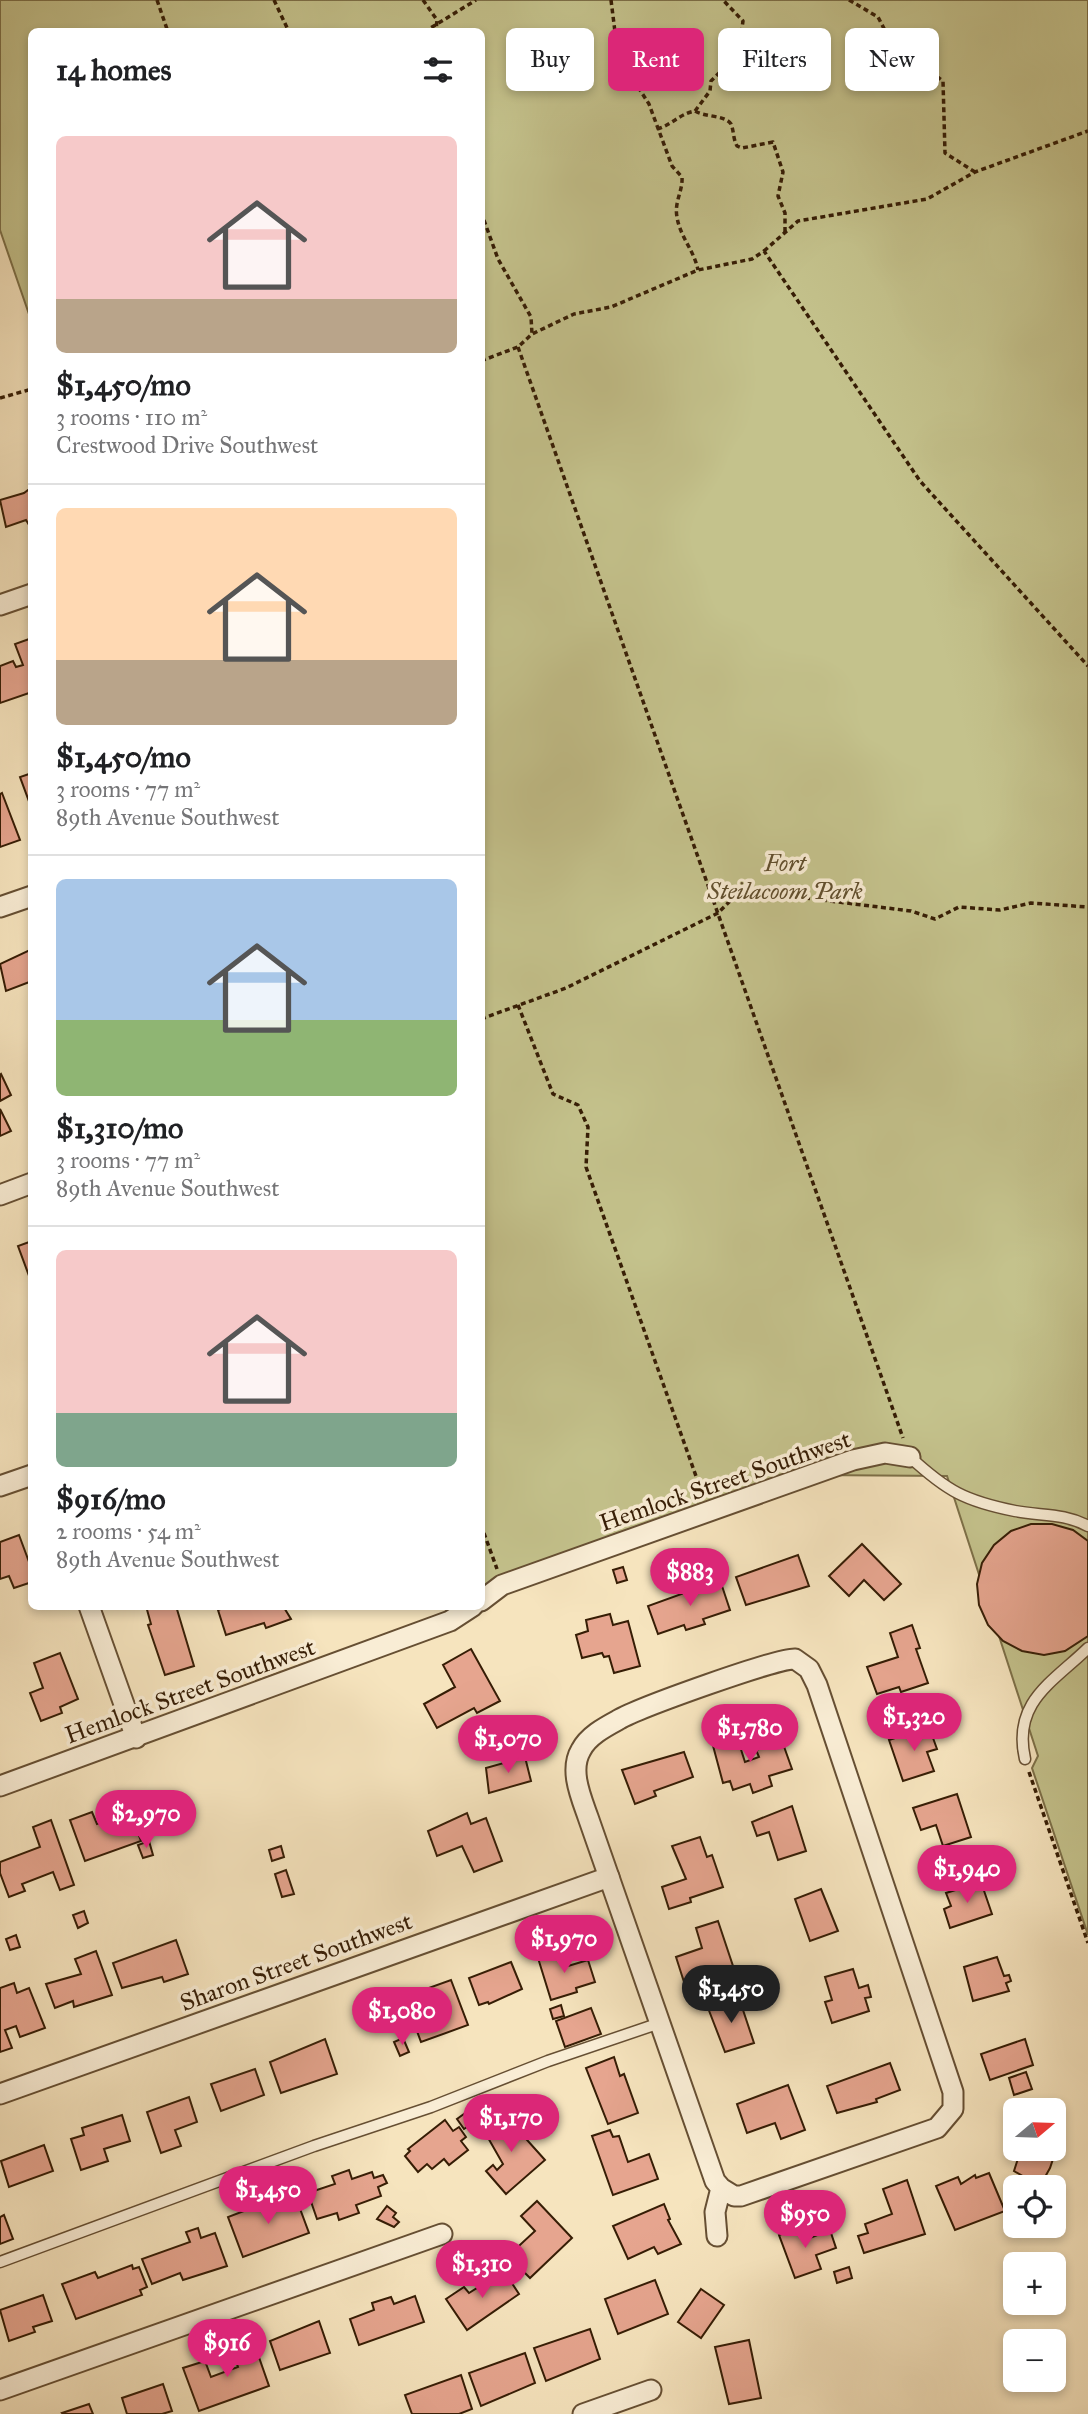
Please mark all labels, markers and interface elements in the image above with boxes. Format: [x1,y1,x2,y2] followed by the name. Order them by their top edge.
[506,28,594,91] chip: Buy
[608,28,704,91] chip: Rent
[718,28,831,91] chip: Filters
[845,28,939,91] chip: New
[419,51,457,89] icon: filters
[56,52,171,88] text: 14 homes
[194,182,320,308] icon: home
[56,367,191,403] text: $1,450/mo
[56,403,207,431] text: 3 rooms · 110 m²
[56,431,318,459] text: Crestwood Drive Southwest
[194,554,320,680] icon: home
[56,739,191,775] text: $1,450/mo
[56,775,200,803] text: 3 rooms · 77 m²
[56,803,279,831] text: 89th Avenue Southwest
[706,848,863,906] park label: Fort Steilacoom Park
[194,925,320,1051] icon: home
[56,1110,183,1146] text: $1,310/mo
[56,1146,200,1174] text: 3 rooms · 77 m²
[56,1174,279,1202] text: 89th Avenue Southwest
[194,1296,320,1422] icon: home
[595,1424,855,1538] street label: Hemlock Street Southwest
[56,1481,166,1517] text: $916/mo
[56,1517,201,1545] text: 2 rooms · 54 m²
[56,1545,279,1573] text: 89th Avenue Southwest
[649,1548,731,1608] pin: $883
[666,1557,714,1585] text: $883
[61,1632,320,1750] street label: Hemlock Street Southwest
[857,1694,971,1753] pin: $1,320
[883,1702,945,1730] text: $1,320
[693,1704,807,1764] pin: $1,780
[717,1713,783,1741] text: $1,780
[451,1716,565,1775] pin: $1,070
[474,1724,542,1752] text: $1,070
[89,1790,203,1850] pin: $2,970
[111,1799,181,1827] text: $2,970
[910,1846,1024,1905] pin: $1,940
[933,1854,1001,1882] text: $1,940
[176,1906,417,2018] street label: Sharon Street Southwest
[507,1916,621,1975] pin: $1,970
[531,1924,597,1952] text: $1,970
[674,1966,788,2025] pin: $1,450
[698,1974,764,2002] text: $1,450
[345,1988,459,2047] pin: $1,080
[368,1996,436,2024] text: $1,080
[454,2094,568,2154] pin: $1,170
[1003,2098,1066,2161] north arrow
[1003,2098,1066,2392] map controls
[479,2103,543,2131] text: $1,170
[211,2166,325,2226] pin: $1,450
[235,2175,301,2203] text: $1,450
[1003,2175,1066,2238] button: locate
[764,2190,846,2250] pin: $950
[780,2199,830,2227] text: $950
[425,2240,539,2300] pin: $1,310
[452,2249,512,2277] text: $1,310
[1003,2252,1066,2315] button: +
[186,2320,268,2379] pin: $916
[204,2328,250,2356] text: $916
[1003,2329,1066,2392] button: −

